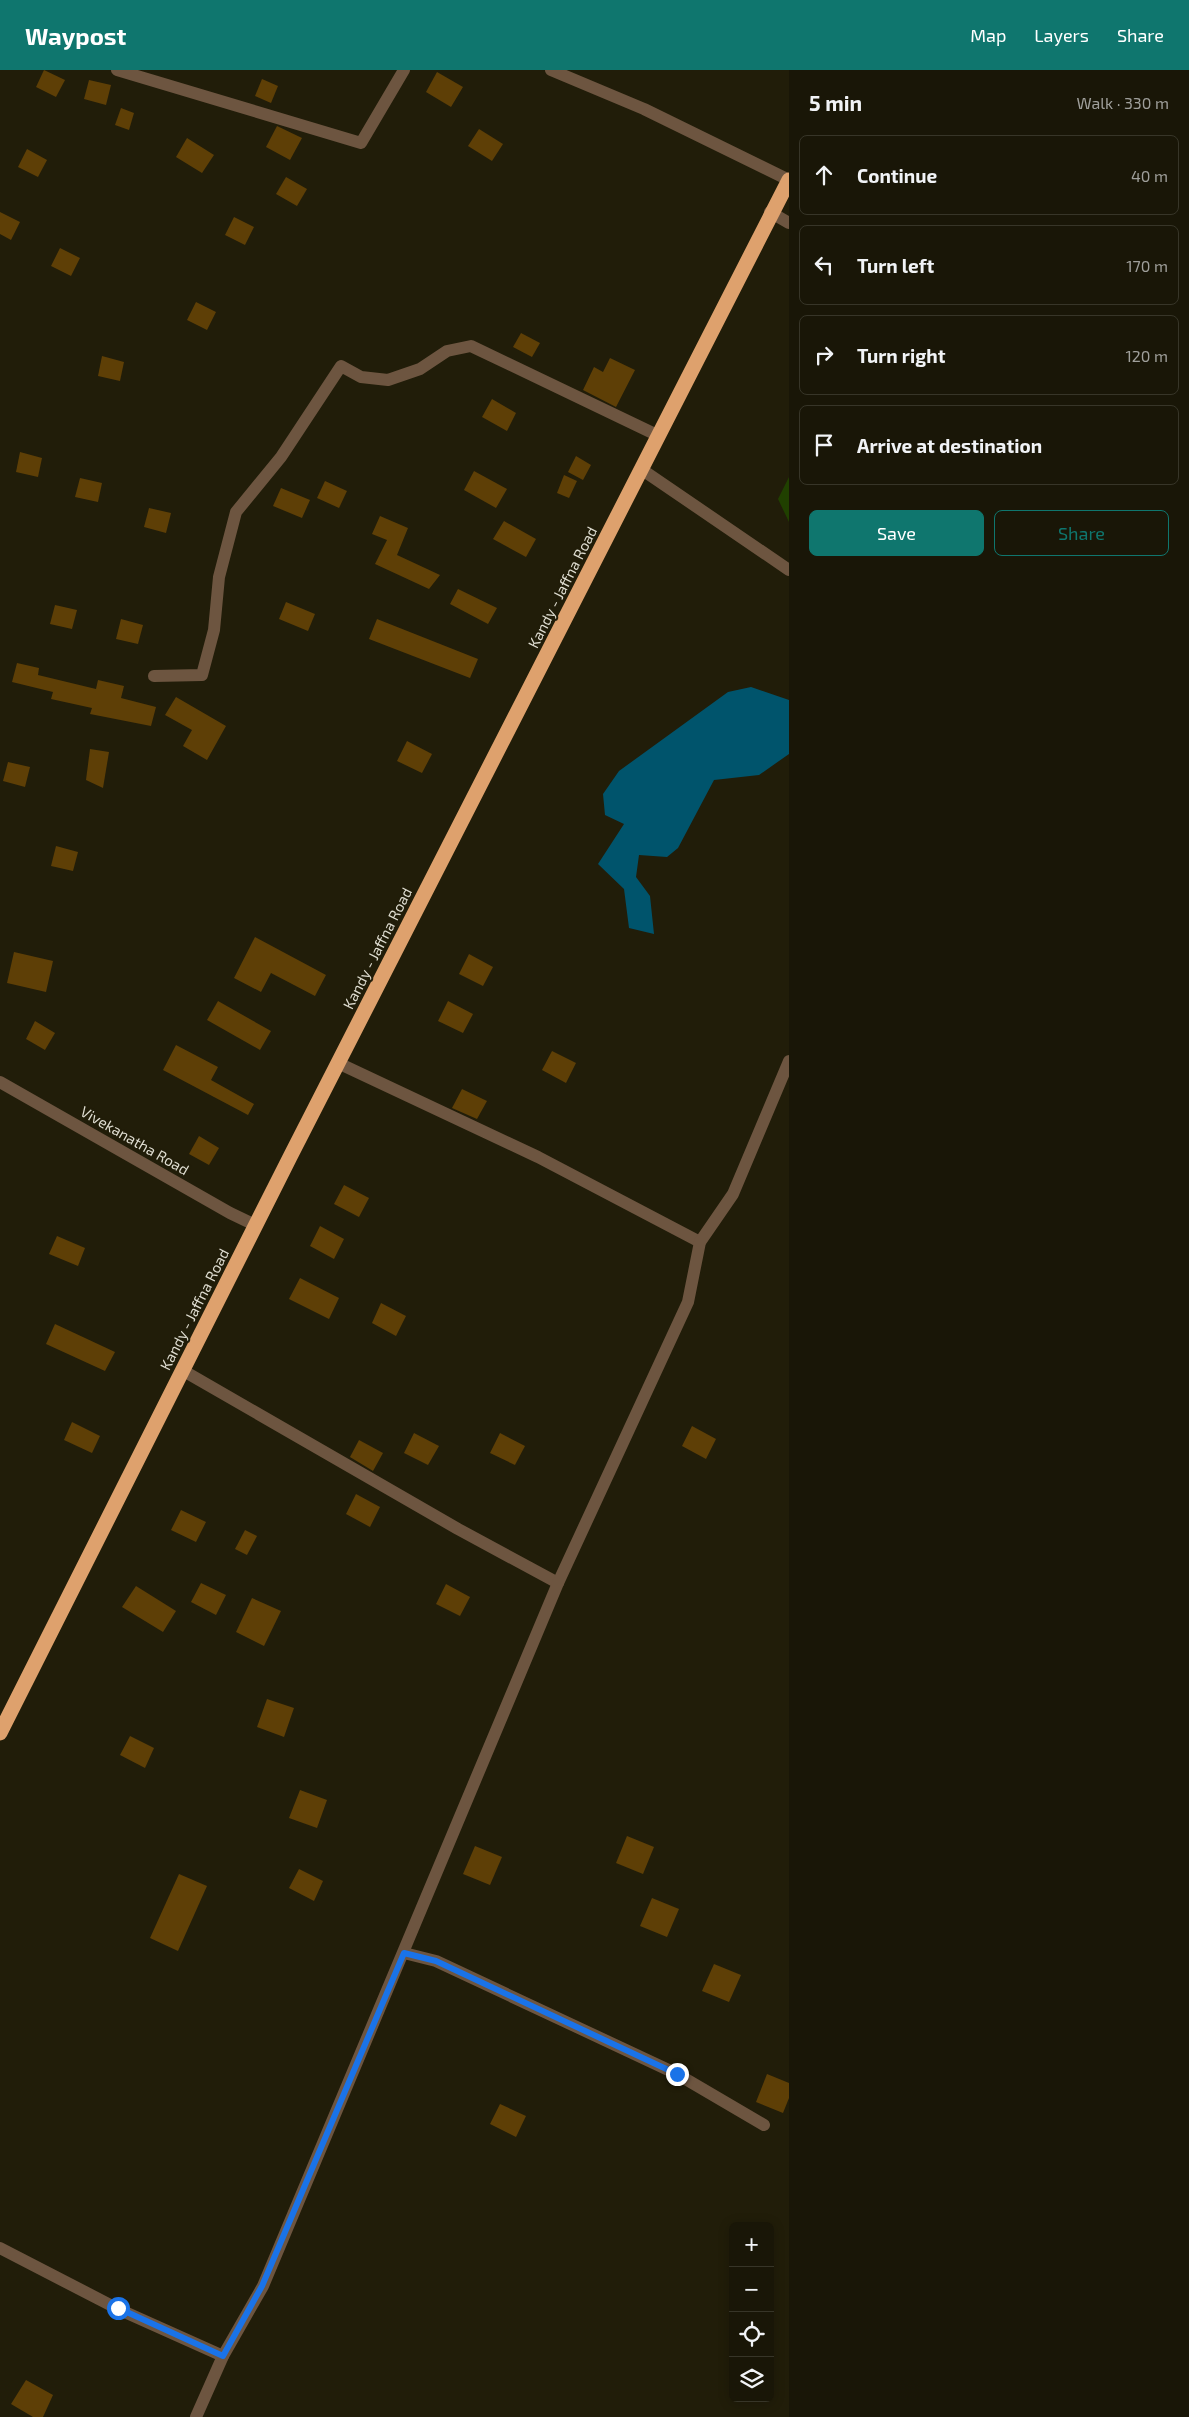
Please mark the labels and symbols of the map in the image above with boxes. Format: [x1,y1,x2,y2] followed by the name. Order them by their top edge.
[524,523,600,651] street label: Kandy - Jaffna Road
[339,884,415,1012] street label: Kandy - Jaffna Road
[78,1102,192,1178] street label: Vivekanatha Road
[156,1245,232,1373] street label: Kandy - Jaffna Road
[666,2063,689,2086] route end
[107,2297,130,2320] route start

